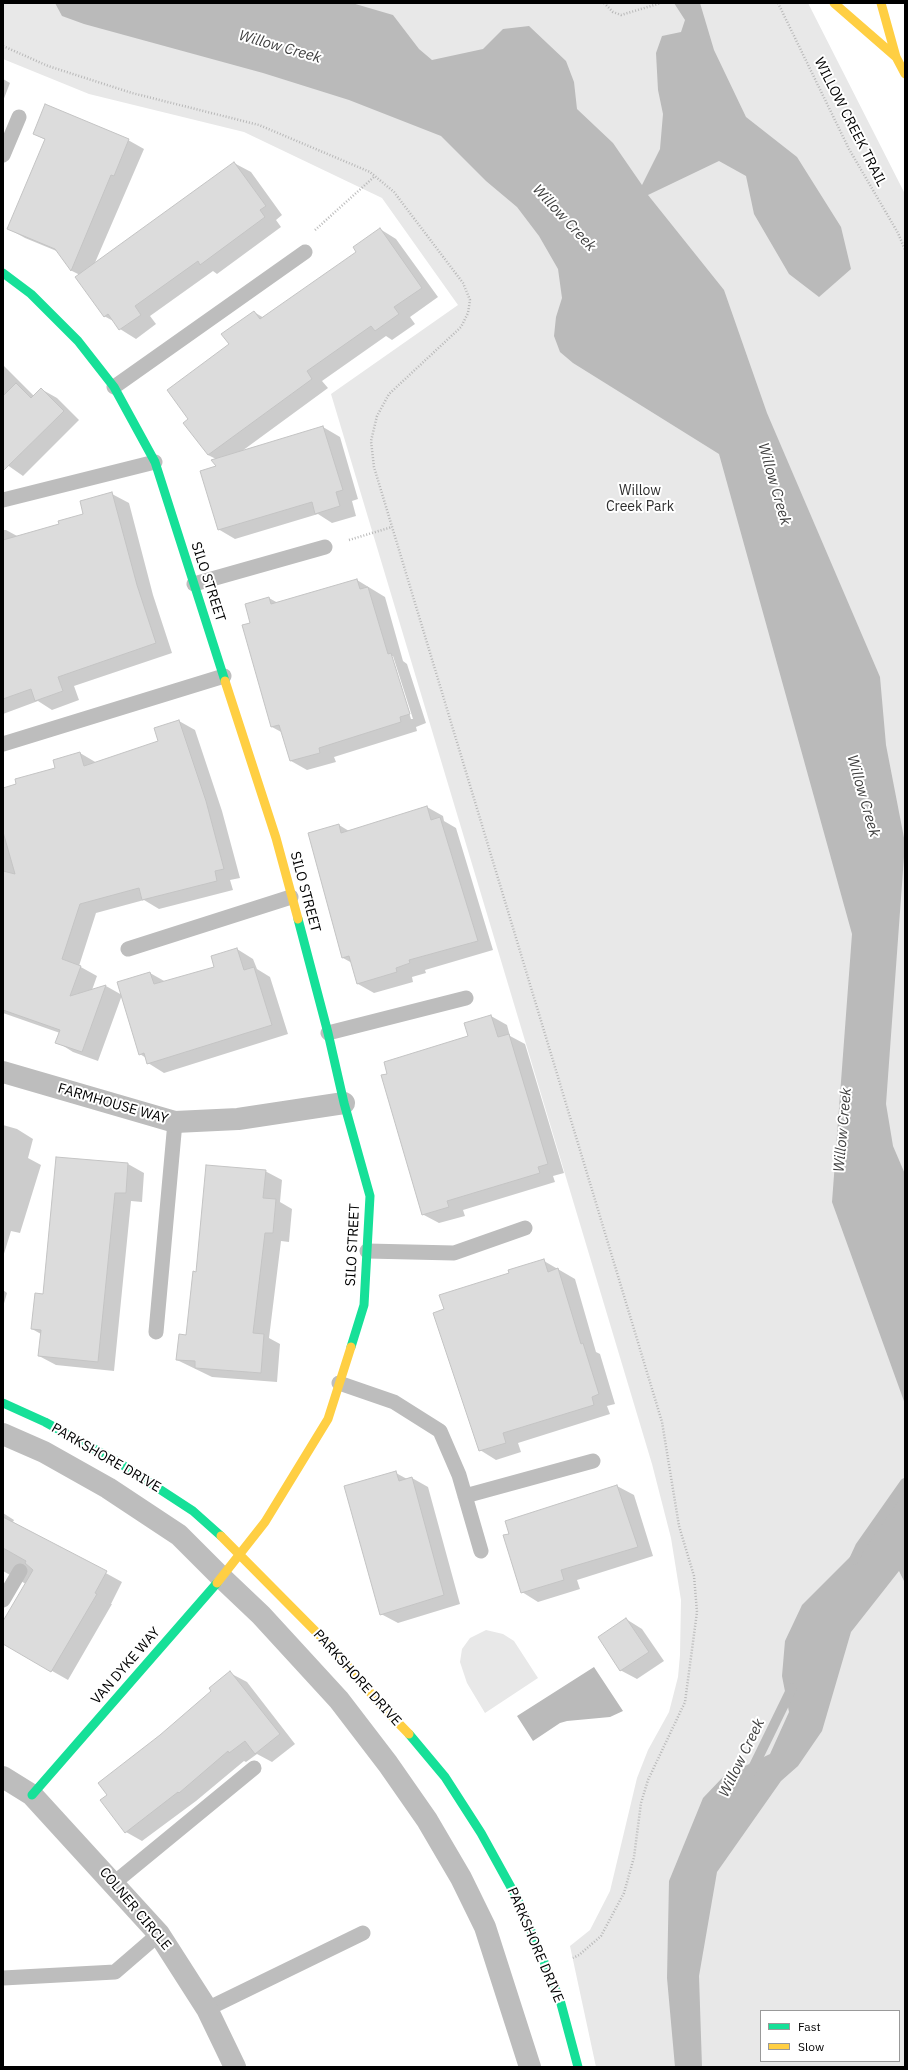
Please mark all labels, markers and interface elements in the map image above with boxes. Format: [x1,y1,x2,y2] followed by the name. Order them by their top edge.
[237,27,323,67] water label: Willow Creek
[810,55,890,189] street label: WILLOW CREEK TRAIL
[529,181,599,255] water label: Willow Creek
[754,441,794,527] water label: Willow Creek
[606,483,674,516] park label: Willow Creek Park
[187,540,229,624] street label: SILO STREET
[843,753,883,839] water label: Willow Creek
[286,850,324,934] street label: SILO STREET
[56,1080,170,1128] street label: FARMHOUSE WAY
[830,1087,856,1173] water label: Willow Creek
[342,1203,364,1287] street label: SILO STREET
[48,1420,164,1496] street label: PARKSHORE DRIVE
[88,1624,164,1708] street label: VAN DYKE WAY
[309,1626,405,1730] street label: PARKSHORE DRIVE
[715,1716,769,1800] water label: Willow Creek
[96,1864,174,1954] street label: COLNER CIRCLE
[503,1885,567,2005] street label: PARKSHORE DRIVE
[760,2010,900,2062] legend
[798,2019,821,2034] text: Fast
[798,2039,824,2054] text: Slow

